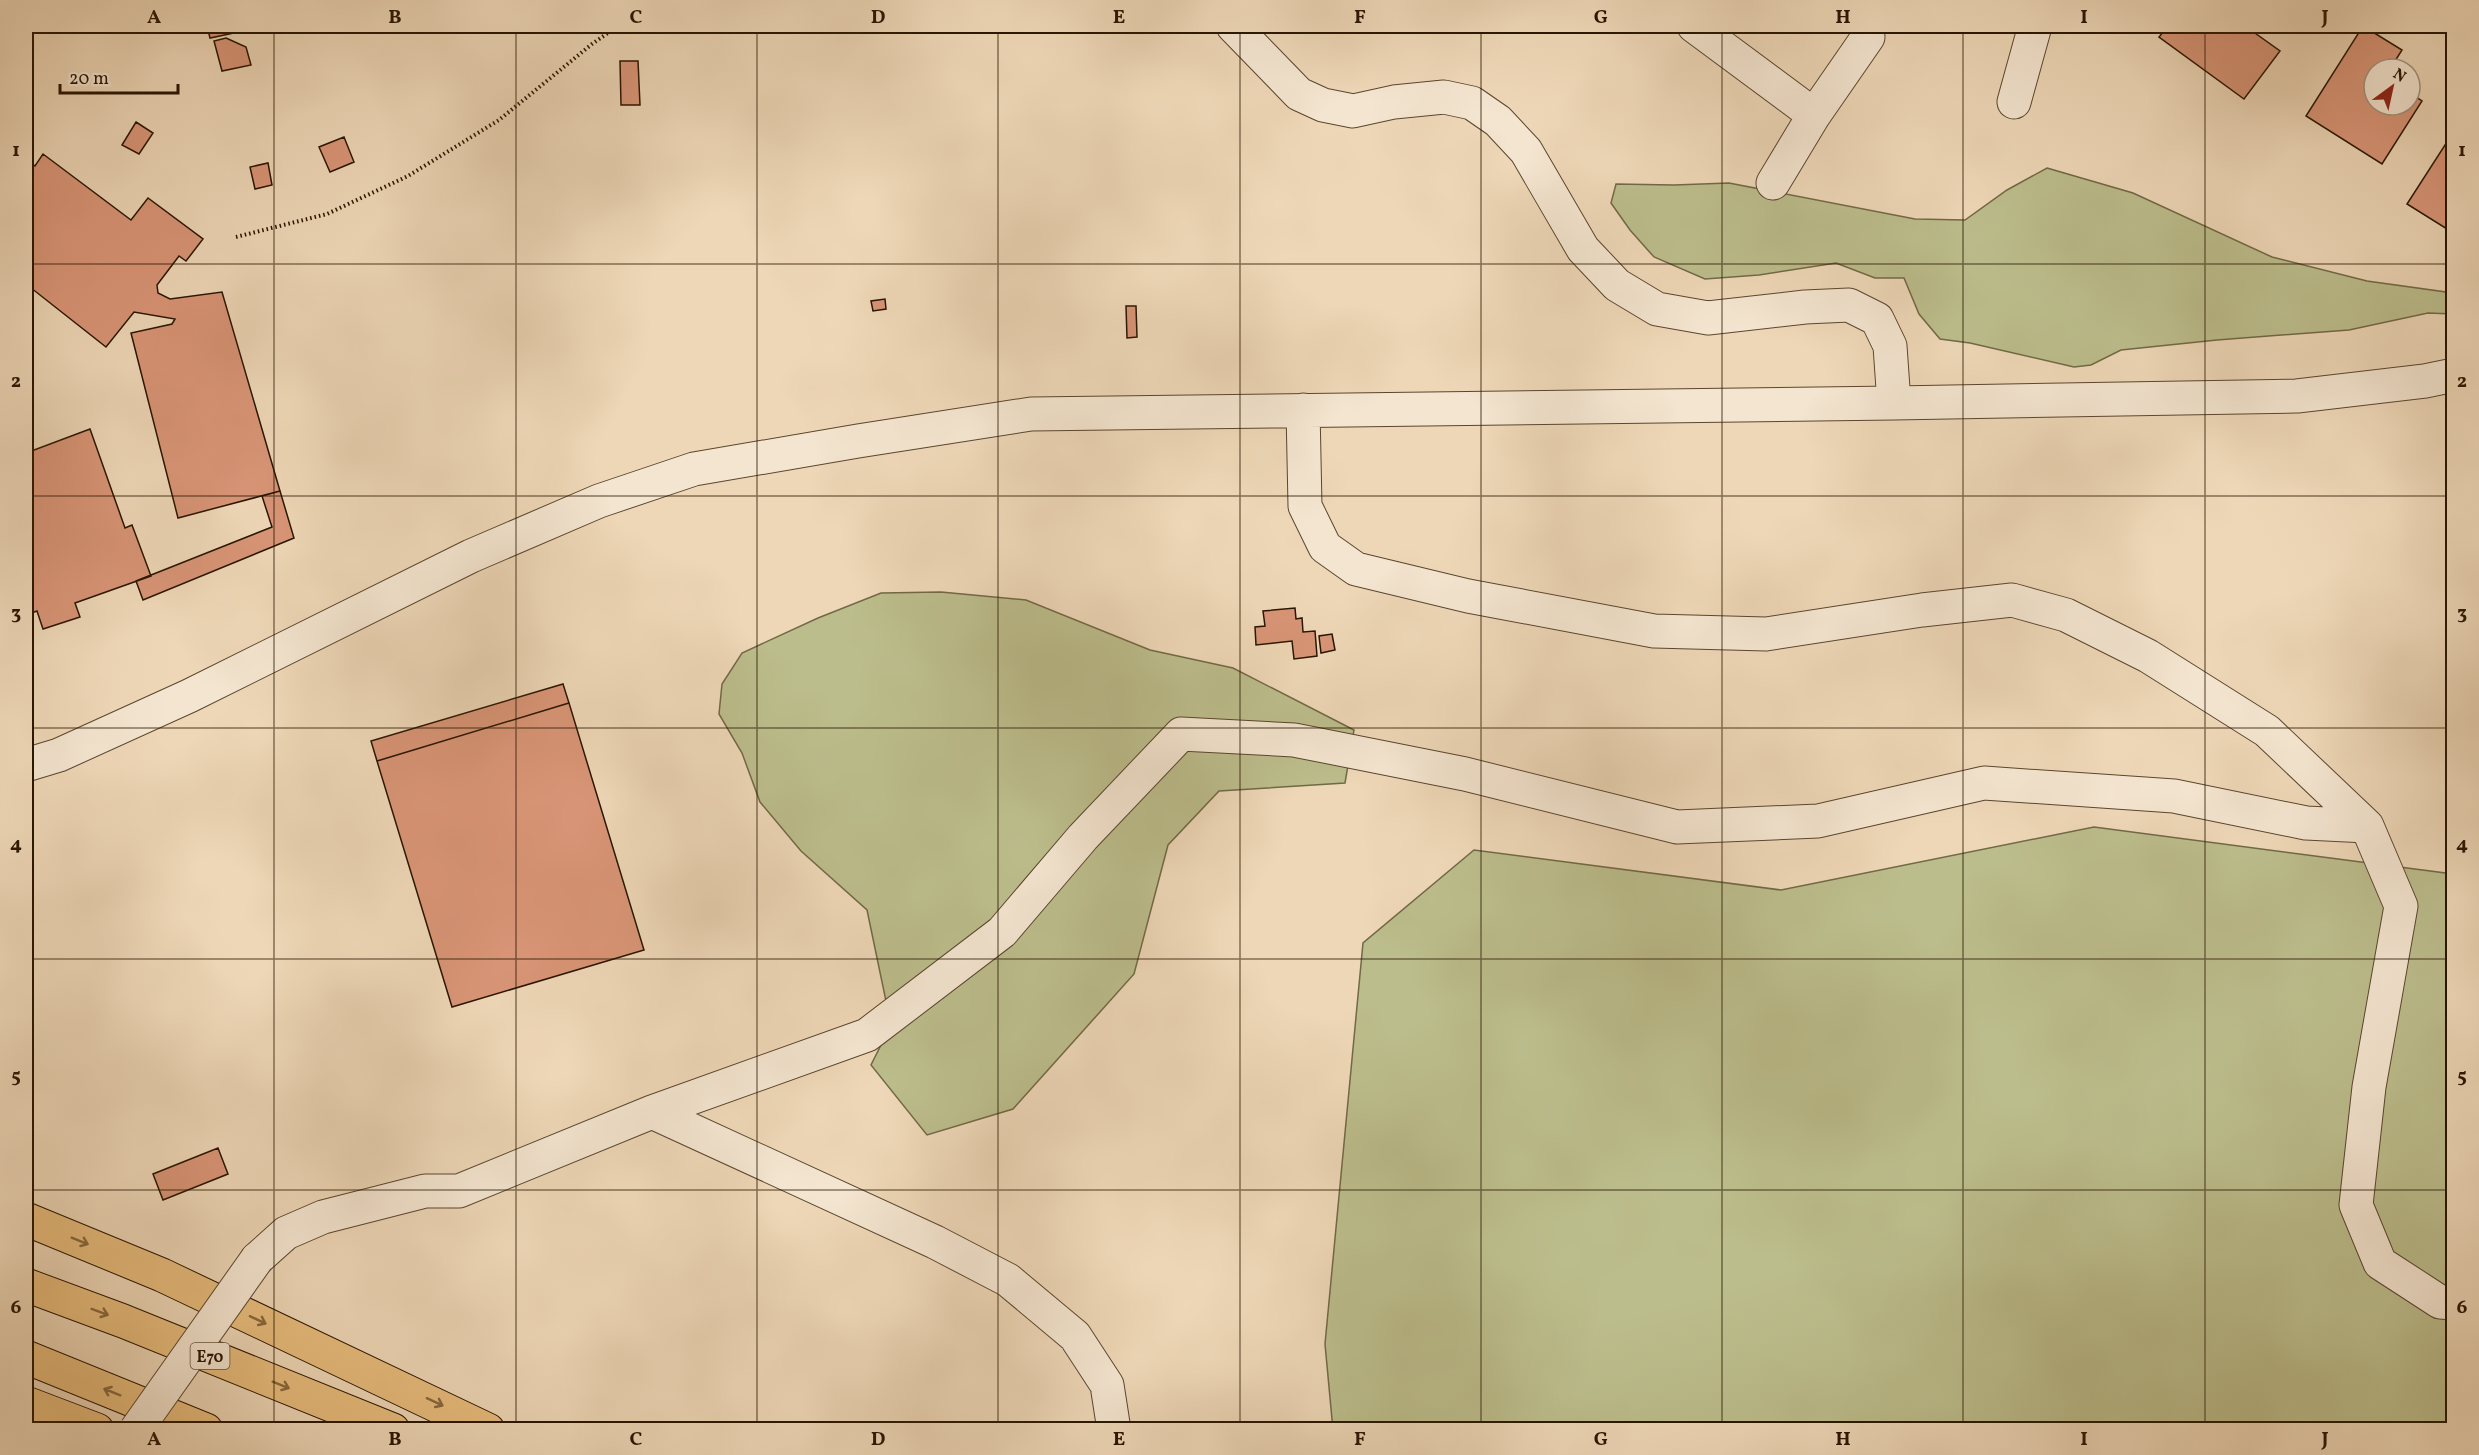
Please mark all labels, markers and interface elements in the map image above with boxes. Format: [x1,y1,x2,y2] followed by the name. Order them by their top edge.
[147,4,161,32] text: A
[388,4,402,32] text: B
[630,4,643,32] text: C
[871,4,885,32] text: D
[1113,4,1125,32] text: E
[1354,4,1366,32] text: F
[1594,4,1608,32] text: G
[1835,4,1851,32] text: H
[2080,4,2088,32] text: I
[2320,4,2329,32] text: J
[60,57,178,95] scale bar
[2362,57,2422,117] north arrow
[2388,64,2410,89] text: N
[69,67,109,92] text: 20 m
[12,137,20,165] text: 1
[2458,137,2466,165] text: 1
[11,368,21,396] text: 2
[2457,368,2467,396] text: 2
[11,600,21,628] text: 3
[2457,600,2467,628] text: 3
[10,831,22,859] text: 4
[2456,831,2468,859] text: 4
[11,1063,21,1091] text: 5
[2457,1063,2467,1091] text: 5
[70,1236,88,1247] one-way arrow
[11,1294,22,1322] text: 6
[2457,1294,2468,1322] text: 6
[90,1308,109,1319] one-way arrow
[248,1314,266,1326] one-way arrow
[190,1343,230,1369] road number: E70
[272,1380,290,1391] one-way arrow
[104,1386,122,1397] one-way arrow
[425,1397,443,1409] one-way arrow
[147,1426,161,1454] text: A
[388,1426,402,1454] text: B
[630,1426,643,1454] text: C
[871,1426,885,1454] text: D
[1113,1426,1125,1454] text: E
[1354,1426,1366,1454] text: F
[1594,1426,1608,1454] text: G
[1835,1426,1851,1454] text: H
[2080,1426,2088,1454] text: I
[2320,1426,2329,1454] text: J

